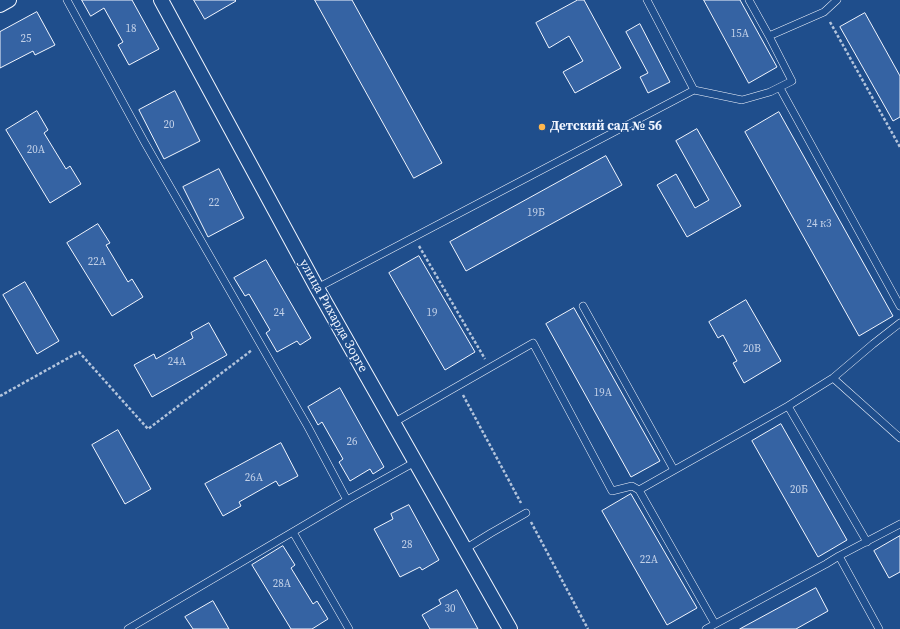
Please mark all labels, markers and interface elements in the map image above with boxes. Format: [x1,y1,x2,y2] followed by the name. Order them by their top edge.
[126,22,136,36] house number: 18
[731,27,749,41] house number: 15А
[21,32,31,46] house number: 25
[164,118,174,132] house number: 20
[550,119,662,135] place label: Детский сад № 56
[537,122,547,132] marker: Детский сад № 56
[27,143,45,157] house number: 20А
[209,196,219,210] house number: 22
[527,206,545,220] house number: 19Б
[806,217,832,231] house number: 24 к3
[88,255,106,269] house number: 22А
[295,257,371,375] street label: улица Рихарда Зорге
[274,306,284,320] house number: 24
[427,306,437,320] house number: 19
[743,342,761,356] house number: 20В
[168,355,186,369] house number: 24А
[594,386,612,400] house number: 19А
[347,435,357,449] house number: 26
[245,471,263,485] house number: 26А
[790,483,808,497] house number: 20Б
[402,538,412,552] house number: 28
[640,553,658,567] house number: 22А
[273,577,291,591] house number: 28А
[445,602,455,616] house number: 30

